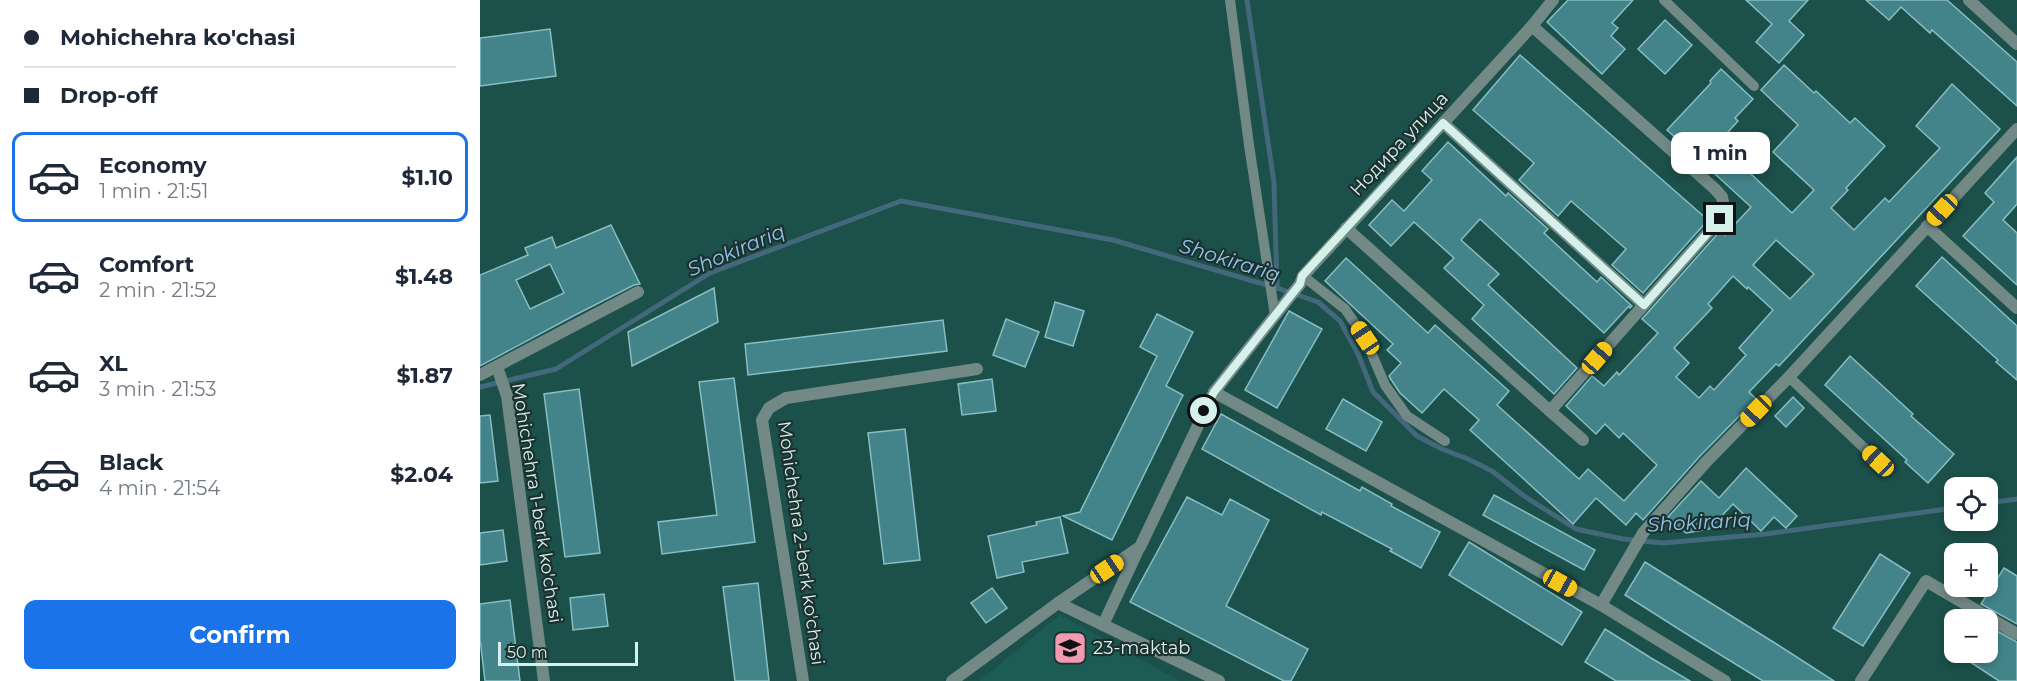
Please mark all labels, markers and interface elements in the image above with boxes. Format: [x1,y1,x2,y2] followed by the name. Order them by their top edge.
[60,24,296,51] text: Mohichehra ko'chasi
[60,82,158,109] text: Drop-off
[1345,88,1453,200] street label: Нодира улица
[1670,132,1770,174] callout: 1 min
[1693,141,1748,165] text: 1 min
[27,150,81,204] icon: car
[99,152,207,179] text: Economy
[402,164,453,191] text: $1.10
[99,179,208,203] text: 1 min · 21:51
[1923,191,1961,229] car
[1706,205,1733,232] route end
[684,219,788,281] water label: Shokirariq
[1177,233,1283,287] water label: Shokirariq
[27,249,81,303] icon: car
[99,251,194,278] text: Comfort
[395,263,453,290] text: $1.48
[99,278,217,302] text: 2 min · 21:52
[1347,318,1383,358] car
[1578,339,1616,377] car
[27,348,81,402] icon: car
[99,350,128,377] text: XL
[396,362,453,389] text: $1.87
[99,377,216,401] text: 3 min · 21:53
[507,381,567,625] street label: Mohichehra 1-berk ko'chasi
[1737,392,1775,430] car
[1190,397,1217,424] route start
[773,420,829,666] street label: Mohichehra 2-berk ko'chasi
[1859,442,1897,480] car
[27,447,81,501] icon: car
[99,449,163,476] text: Black
[390,461,453,488] text: $2.04
[99,476,220,500] text: 4 min · 21:54
[1944,477,1998,663] map controls
[1944,477,1998,531] button: locate
[1647,507,1751,537] water label: Shokirariq
[1944,543,1998,597] button: +
[1087,551,1127,587] car
[1540,566,1580,600] car
[24,600,456,669] button: Confirm
[1944,609,1998,663] button: −
[1052,630,1088,666] school or university icon: 23-maktab
[1093,637,1191,659] place label: 23-maktab
[498,639,638,666] scale bar
[507,643,548,662] text: 50 m

